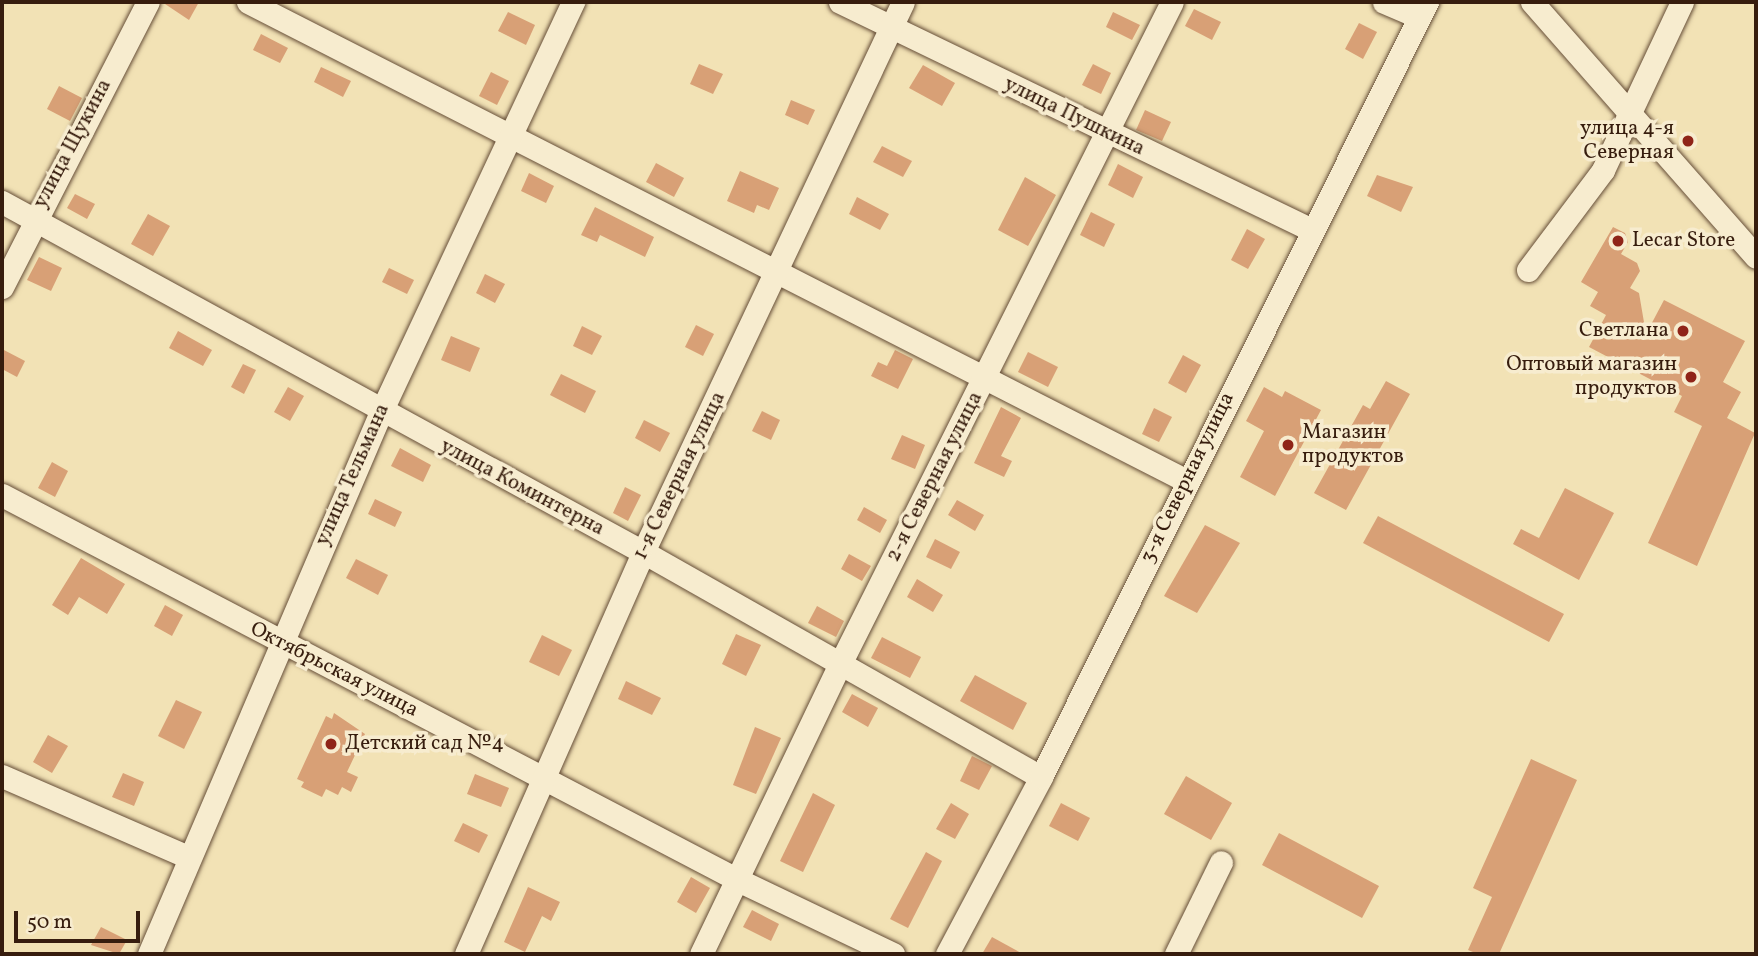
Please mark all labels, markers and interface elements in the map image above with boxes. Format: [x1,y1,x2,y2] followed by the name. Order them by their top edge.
[999,72,1149,162] street label: улица Пушкина
[28,75,118,213] street label: улица Щукина
[1580,116,1674,166] place label: улица 4-я Северная
[1680,133,1696,149] marker: улица 4-я Северная
[1632,228,1735,254] place label: Lecar Store
[1610,233,1626,249] marker: Lecar Store
[1579,318,1669,344] place label: Светлана
[1675,323,1691,339] marker: Светлана
[1506,352,1677,402] place label: Оптовый магазин продуктов
[1683,369,1699,385] marker: Оптовый магазин продуктов
[881,387,989,567] street label: 2-я Северная улица
[628,388,732,564] street label: 1-я Северная улица
[1135,388,1241,568] street label: 3-я Северная улица
[310,400,396,550] street label: улица Тельмана
[1302,420,1404,470] place label: Магазин продуктов
[436,434,608,542] street label: улица Коминтерна
[1280,437,1296,453] marker: Магазин продуктов
[245,617,423,723] street label: Октябрьская улица
[345,731,504,757] place label: Детский сад №4
[323,736,339,752] marker: Детский сад №4
[18,897,144,941] scale bar
[27,908,72,937] text: 50 m

